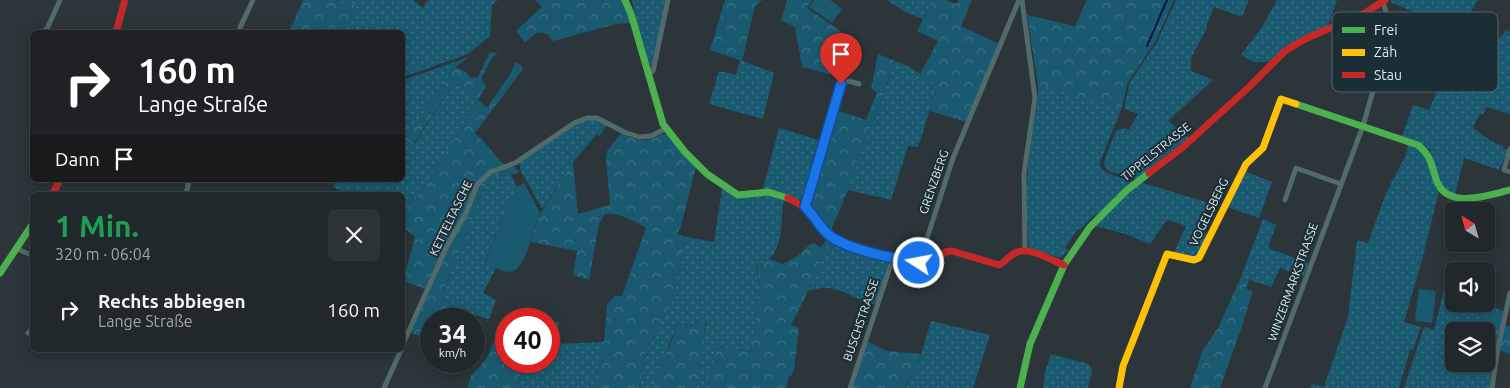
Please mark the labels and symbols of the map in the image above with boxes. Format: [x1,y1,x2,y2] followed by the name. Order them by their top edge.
[1332,12,1498,92] legend
[1374,22,1398,38] text: Frei
[820,33,862,84] pin
[1374,44,1397,60] text: Zäh
[1374,67,1402,83] text: Stau
[1118,120,1193,183] street label: TIPPELSTRASSE
[916,148,951,216] street label: GRENZBERG
[1187,176,1231,248] street label: VOGELSBERG
[427,178,474,258] street label: KETTELTASCHE
[1445,202,1495,252] north arrow
[1265,221,1320,343] street label: WINZERMARKSTRASSE
[892,236,944,288] position arrow
[840,277,881,363] street label: BUSCHSTRASSE
[495,308,560,373] speed limit sign: 40

